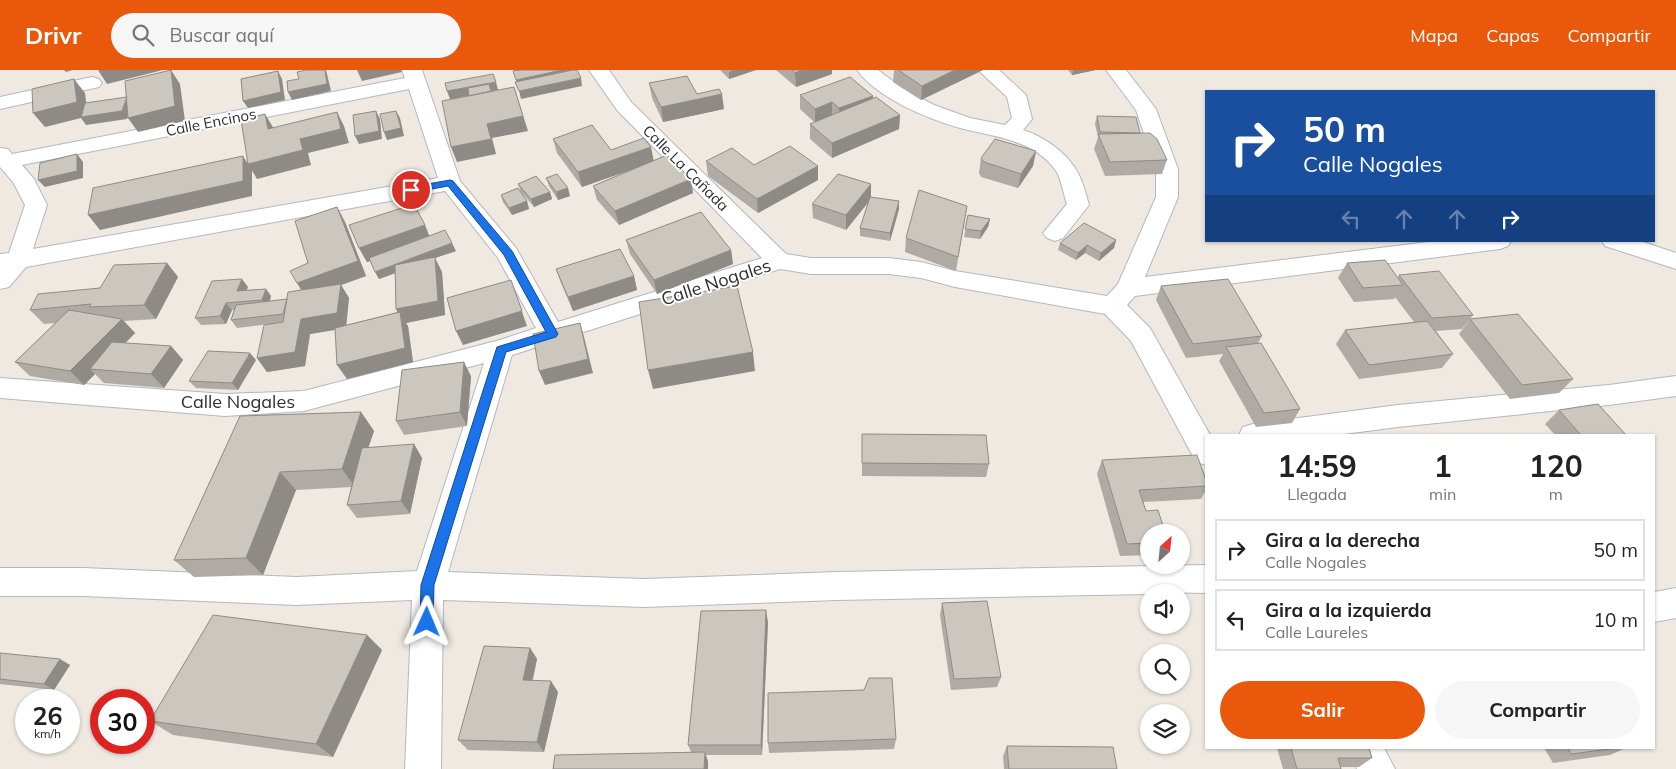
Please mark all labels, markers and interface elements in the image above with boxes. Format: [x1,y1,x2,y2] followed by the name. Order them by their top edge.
[111,13,461,58] search box
[25,20,81,50] text: Drivr
[129,21,157,49] icon: search
[169,23,274,47] text: Buscar aquí
[1410,24,1458,47] text: Mapa
[1486,24,1540,47] text: Capas
[1568,24,1651,47] text: Compartir
[164,104,258,140] street label: Calle Encinos
[1303,107,1386,151] text: 50 m
[1220,110,1285,175] icon: right
[639,121,733,215] street label: Calle La Cañada
[1303,150,1443,178] text: Calle Nogales
[390,169,432,211] pin
[397,176,425,204] icon: arrive
[1337,205,1365,233] icon: left
[1390,205,1418,233] icon: ahead
[1443,205,1471,233] icon: ahead
[1496,205,1524,233] icon: right
[658,253,774,311] street label: Calle Nogales
[181,390,295,413] street label: Calle Nogales
[1277,447,1357,485] text: 14:59
[1434,447,1452,485] text: 1
[1529,447,1583,485] text: 120
[1287,484,1347,504] text: Llegada
[1429,484,1456,504] text: min
[1549,484,1563,504] text: m
[1140,524,1190,574] north arrow
[1140,524,1190,754] map controls
[1265,528,1420,552] text: Gira a la derecha
[1222,536,1250,564] icon: right
[1594,538,1638,562] text: 50 m
[1265,552,1367,572] text: Calle Nogales
[1140,584,1190,634] button: sound
[400,595,452,647] position arrow
[1265,598,1431,622] text: Gira a la izquierda
[1222,606,1250,634] icon: left
[1594,608,1638,632] text: 10 m
[1265,622,1368,642] text: Calle Laureles
[1140,644,1190,694] button: search
[1220,681,1425,739] button: Salir
[1435,681,1640,739] button: Compartir
[90,689,155,754] speed limit sign: 30
[32,700,63,731] text: 26
[1140,704,1190,754] button: layers
[34,726,61,741] text: km/h

